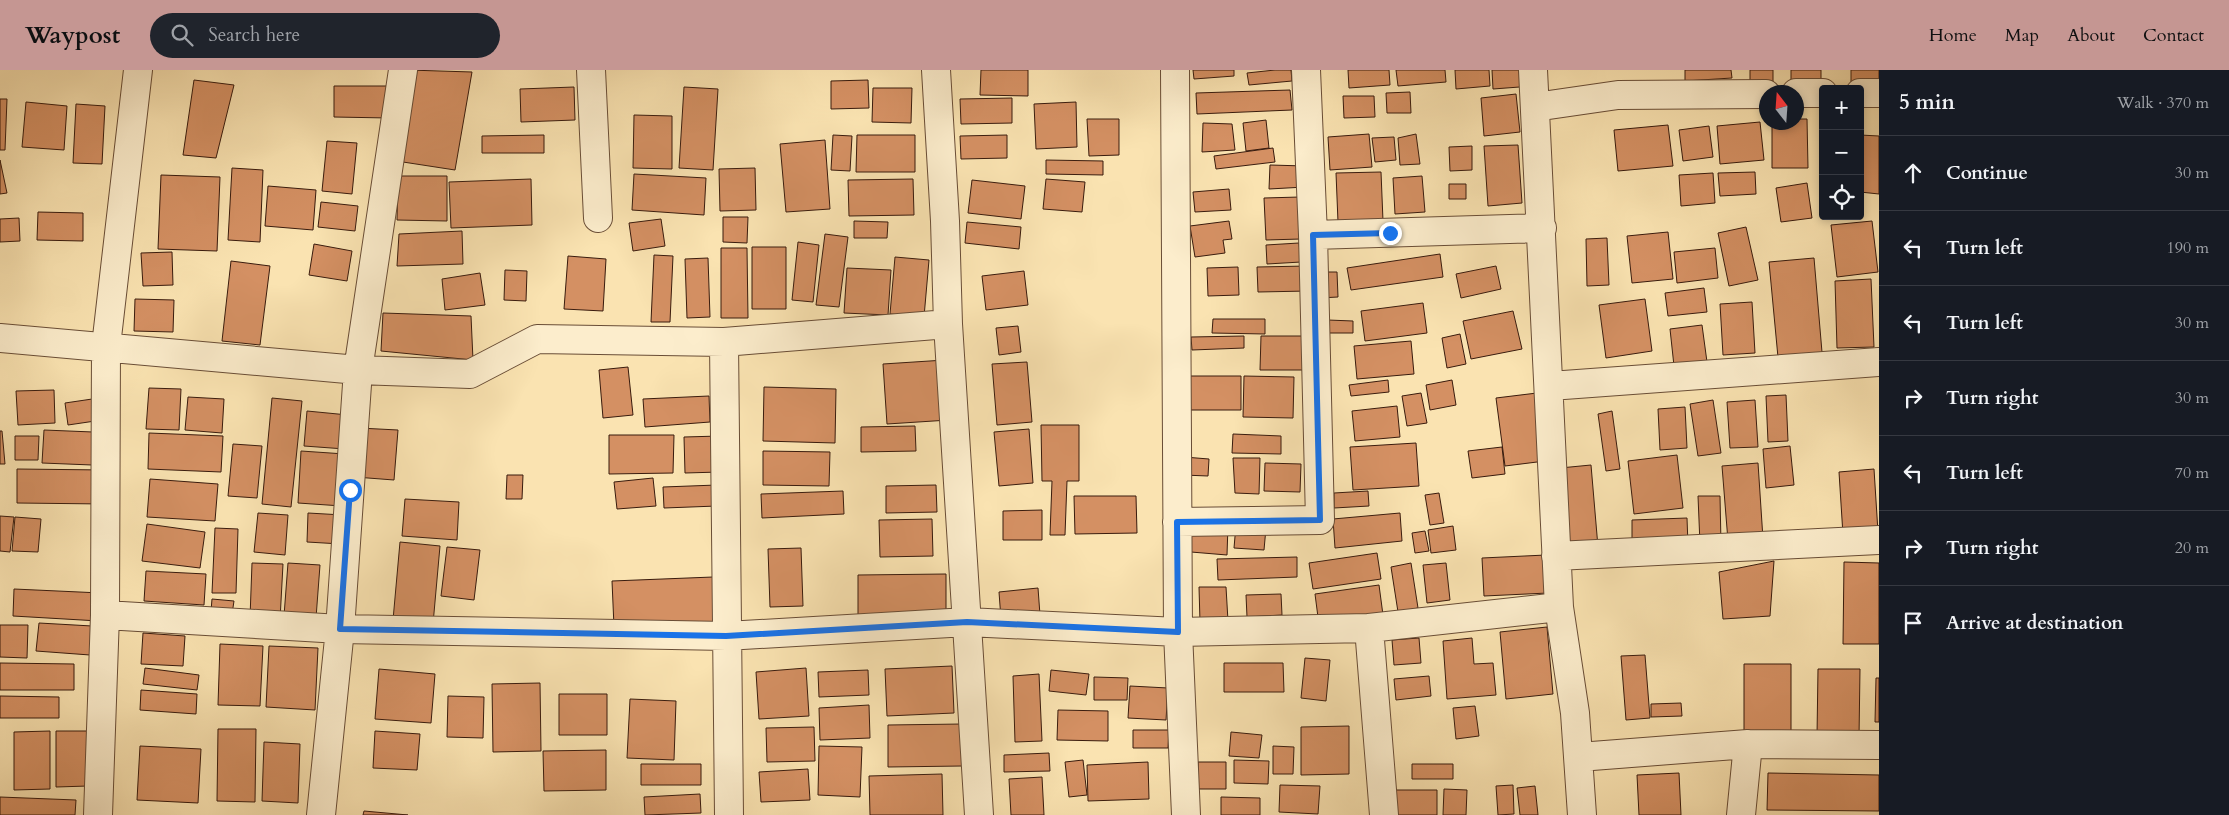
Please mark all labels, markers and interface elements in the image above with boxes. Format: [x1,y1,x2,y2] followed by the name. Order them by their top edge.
[150,13,500,58] search box
[25,19,120,52] text: Waypost
[168,21,196,49] icon: search
[208,22,300,48] text: Search here
[1929,23,1977,48] text: Home
[2005,23,2039,48] text: Map
[2067,23,2115,48] text: About
[2143,23,2204,48] text: Contact
[1759,85,1804,130] north arrow
[1819,85,1864,220] map controls
[1819,85,1864,130] button: +
[1899,88,1955,117] text: 5 min
[2117,92,2209,114] text: Walk · 370 m
[1819,130,1864,175] button: −
[1899,159,1927,187] icon: ahead
[1946,160,2028,186] text: Continue
[2175,162,2209,184] text: 30 m
[1819,175,1864,220] button: locate
[1379,222,1402,245] route end
[1899,234,1927,262] icon: left
[1946,235,2023,261] text: Turn left
[2167,237,2209,259] text: 190 m
[1899,309,1927,337] icon: left
[1946,310,2023,336] text: Turn left
[2175,312,2209,334] text: 30 m
[1899,384,1927,412] icon: right
[1946,385,2038,411] text: Turn right
[2175,387,2209,409] text: 30 m
[1899,459,1927,487] icon: left
[1946,460,2023,486] text: Turn left
[2175,462,2209,484] text: 70 m
[339,479,362,502] route start
[1899,534,1927,562] icon: right
[1946,535,2038,561] text: Turn right
[2175,537,2209,559] text: 20 m
[1899,609,1927,637] icon: arrive
[1946,610,2123,636] text: Arrive at destination

